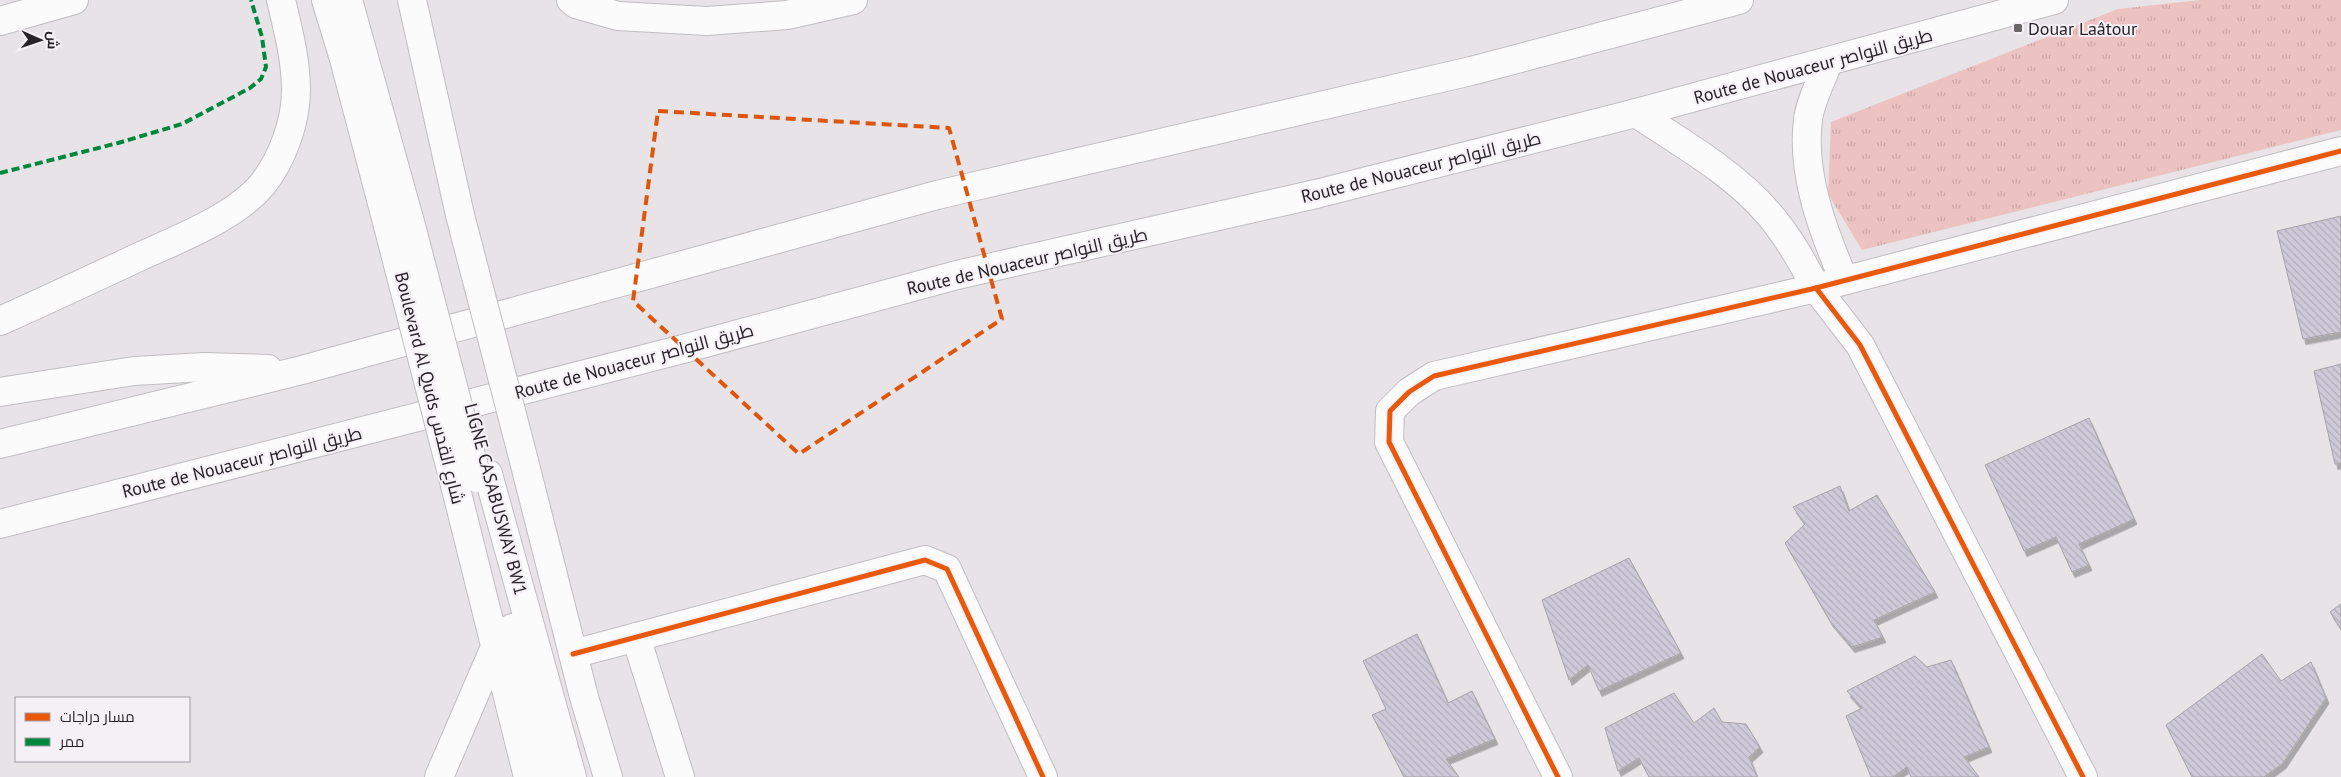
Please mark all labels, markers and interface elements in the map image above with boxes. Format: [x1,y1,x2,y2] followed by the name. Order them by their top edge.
[15,15,65,65] north arrow
[2028,17,2137,40] place label: Douar Laâtour
[2012,22,2024,34] marker: Douar Laâtour
[1691,23,1935,110] street label: Route de Nouaceur طريق النواصر
[44,31,62,50] text: ش
[1299,126,1544,209] street label: Route de Nouaceur طريق النواصر
[904,222,1150,301] street label: Route de Nouaceur طريق النواصر
[389,269,470,507] street label: Boulevard Al Quds شارع القدس
[512,318,756,405] street label: Route de Nouaceur طريق النواصر
[459,401,533,597] street label: LIGNE CASABUSWAY BW1
[120,421,365,504] street label: Route de Nouaceur طريق النواصر
[15,697,190,762] legend
[60,707,135,726] text: مسار دراجات
[59,732,84,751] text: ممر

